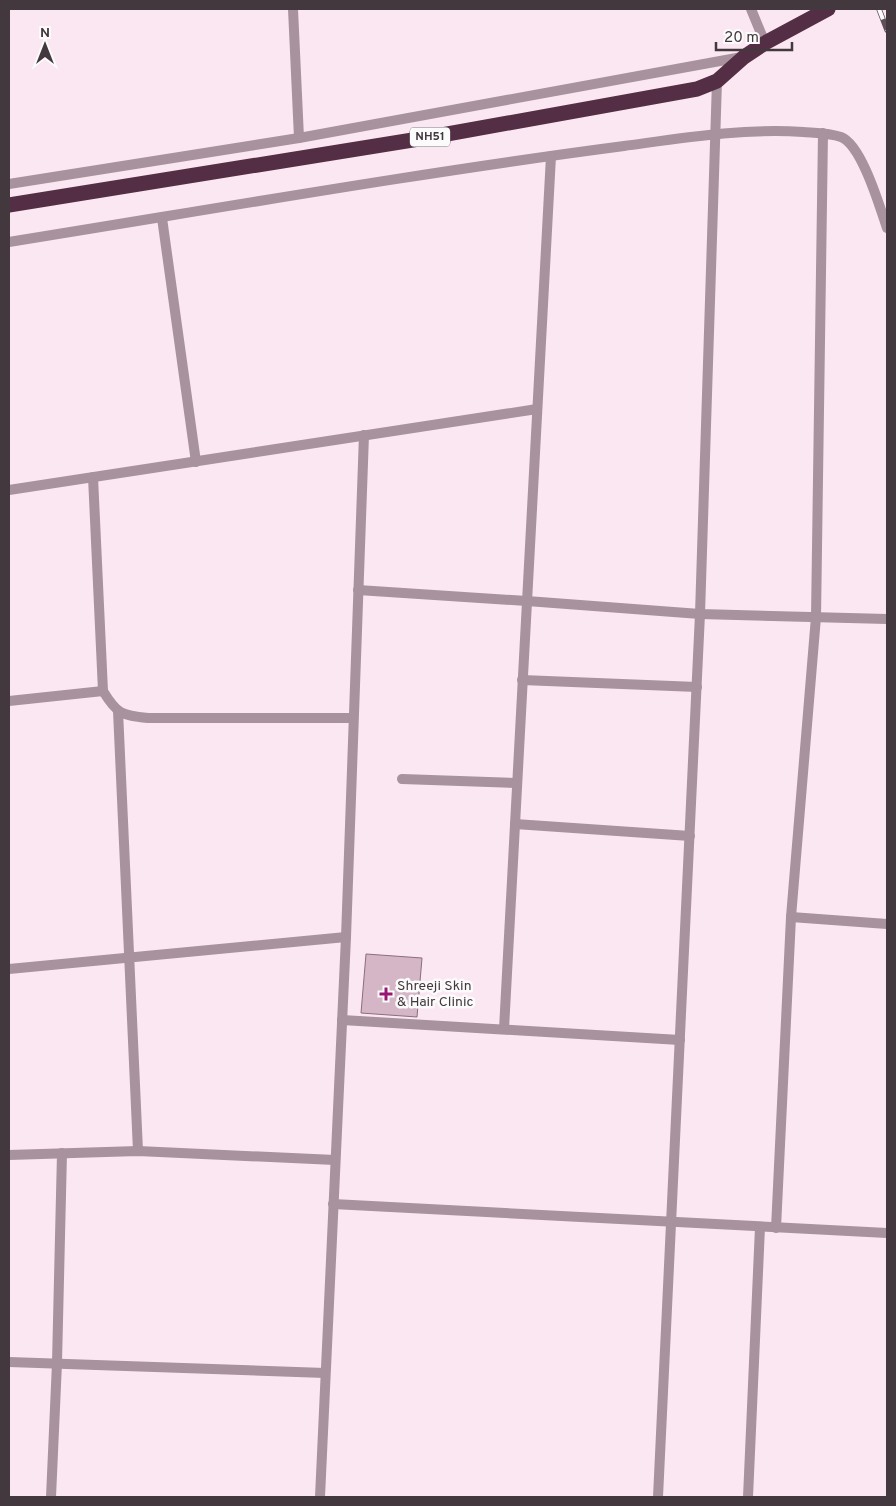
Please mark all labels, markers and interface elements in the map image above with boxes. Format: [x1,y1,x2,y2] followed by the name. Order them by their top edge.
[20,20,70,70] north arrow
[716,20,792,52] scale bar
[40,25,50,42] text: N
[724,29,759,48] text: 20 m
[410,128,450,146] road number: NH51
[397,978,474,1011] place label: Shreeji Skin & Hair Clinic
[379,987,393,1001] marker: Shreeji Skin & Hair Clinic

